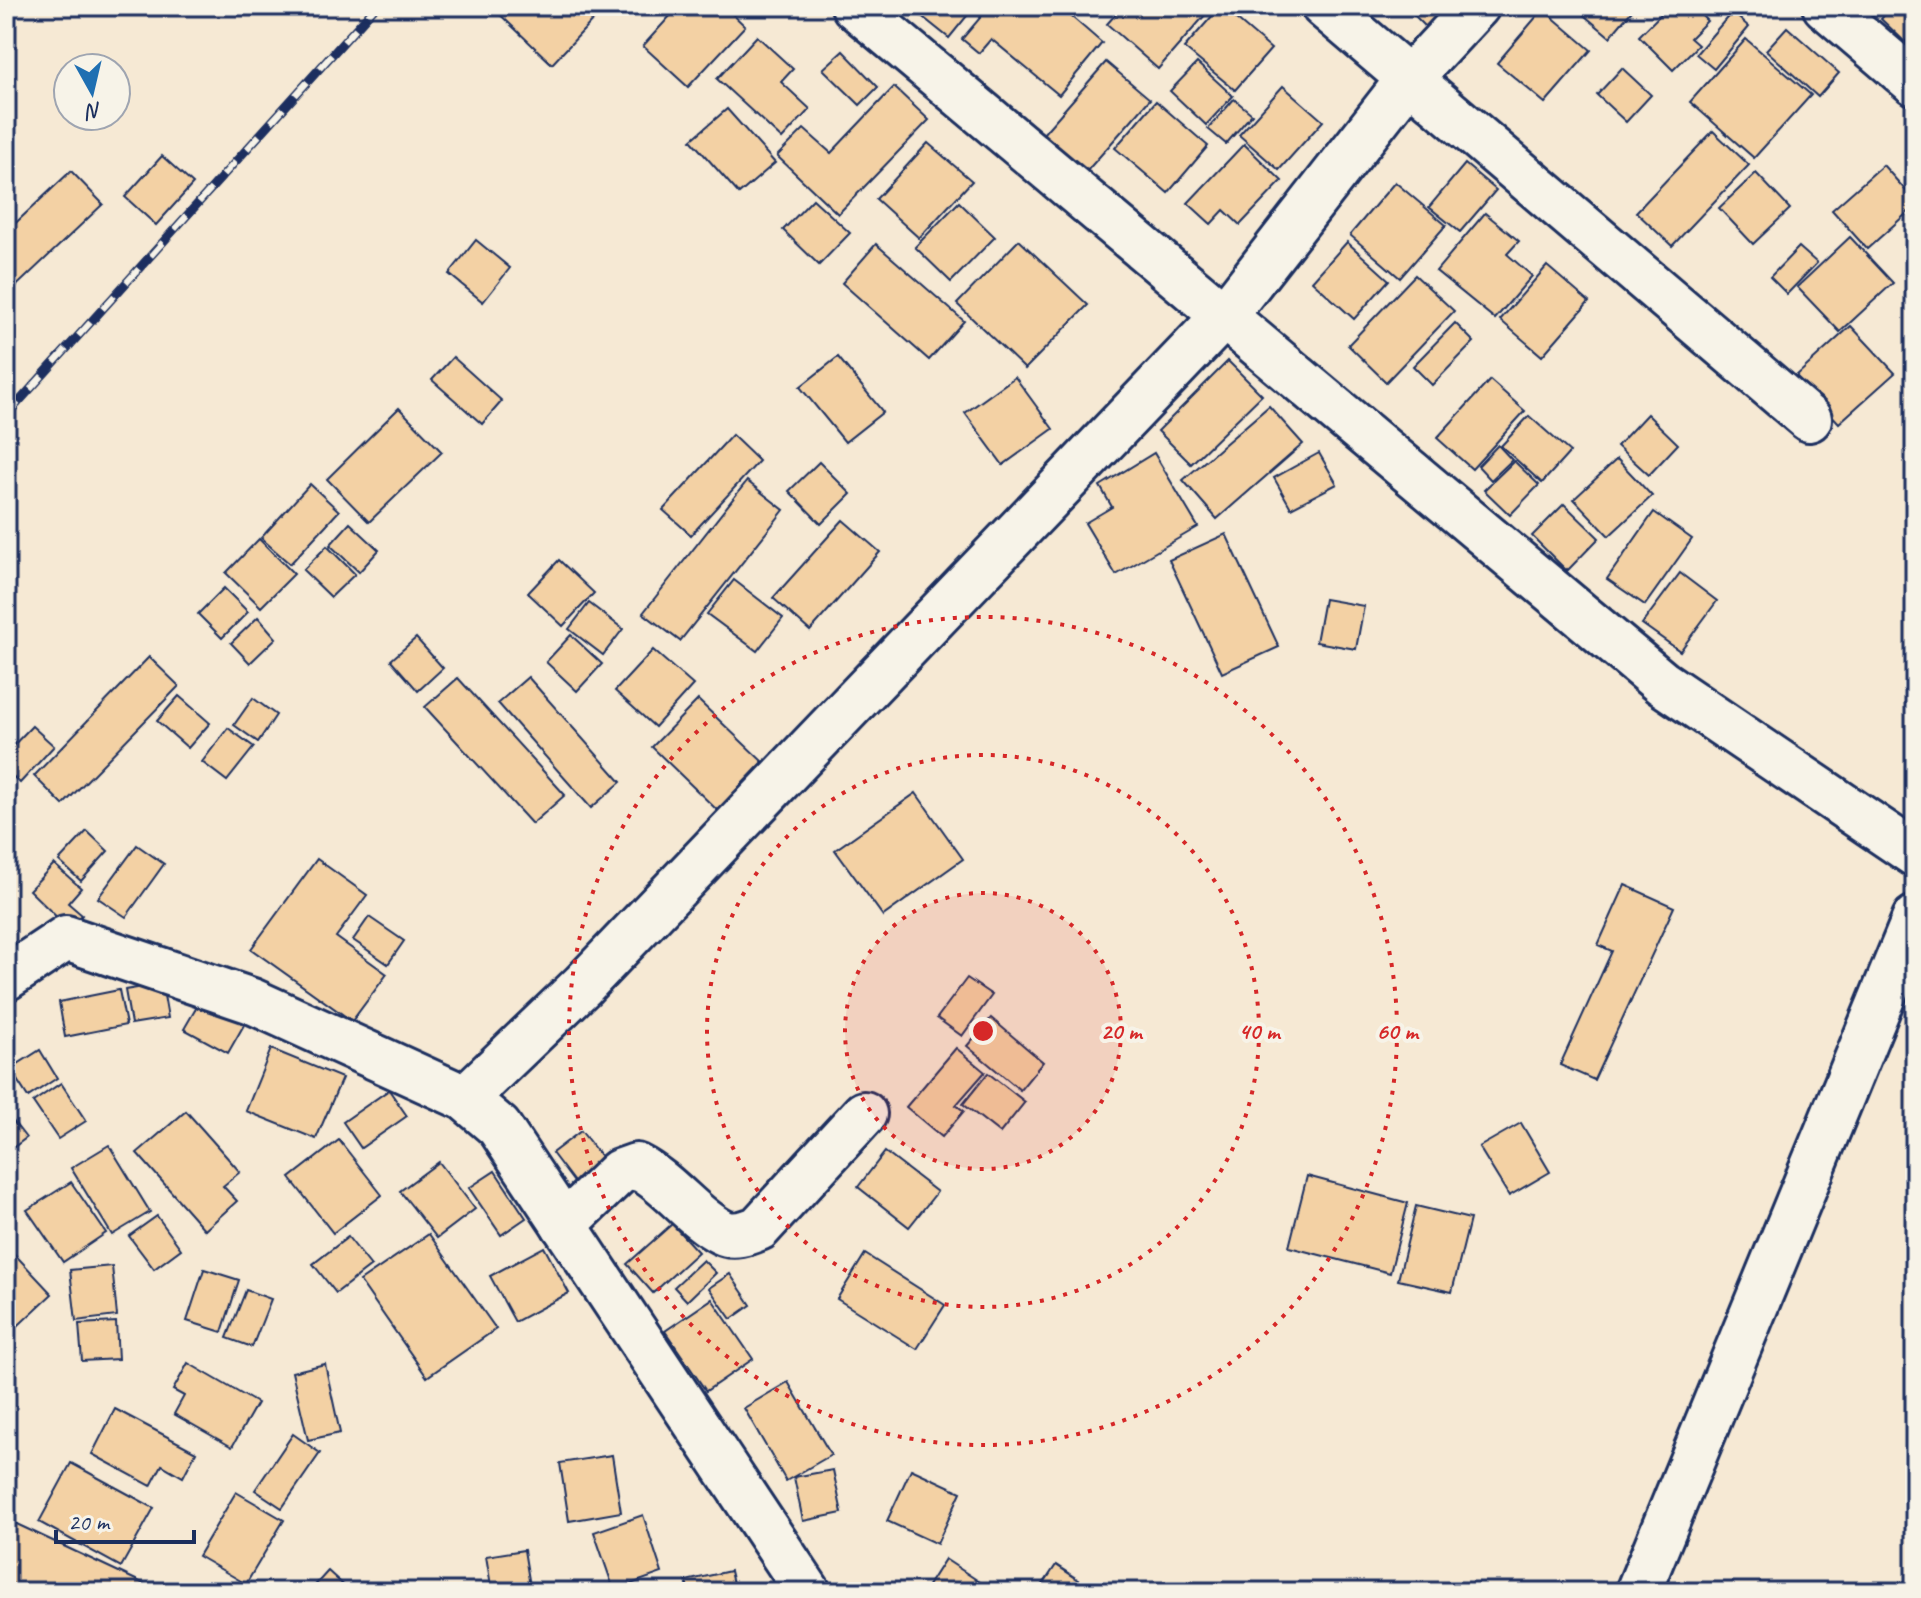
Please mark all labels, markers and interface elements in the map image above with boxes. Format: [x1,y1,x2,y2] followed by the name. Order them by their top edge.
[52,52,132,132] north arrow
[83,96,103,126] text: N
[1100,1016,1144,1046] text: 20 m
[1238,1016,1282,1046] text: 40 m
[1376,1016,1420,1046] text: 60 m
[969,1017,997,1045] centre of rings
[56,1494,194,1544] scale bar
[68,1507,111,1537] text: 20 m

